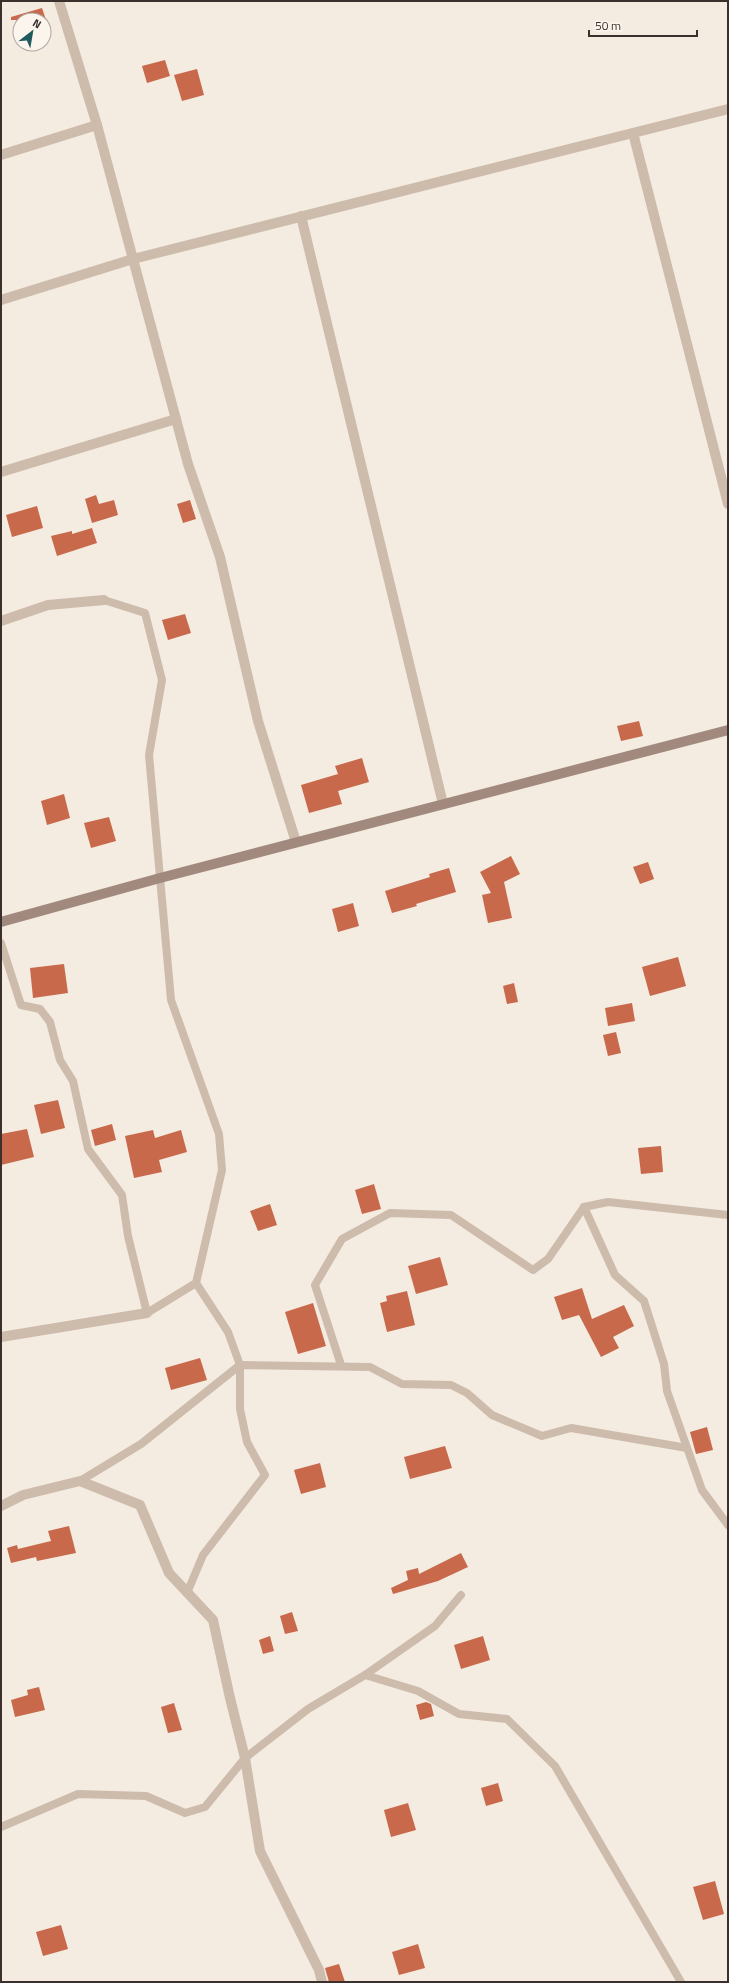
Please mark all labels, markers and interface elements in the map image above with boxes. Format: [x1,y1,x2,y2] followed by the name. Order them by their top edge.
[12,12,52,52] north arrow
[589,12,697,38] scale bar
[30,15,45,32] text: N
[595,16,621,35] text: 50 m

